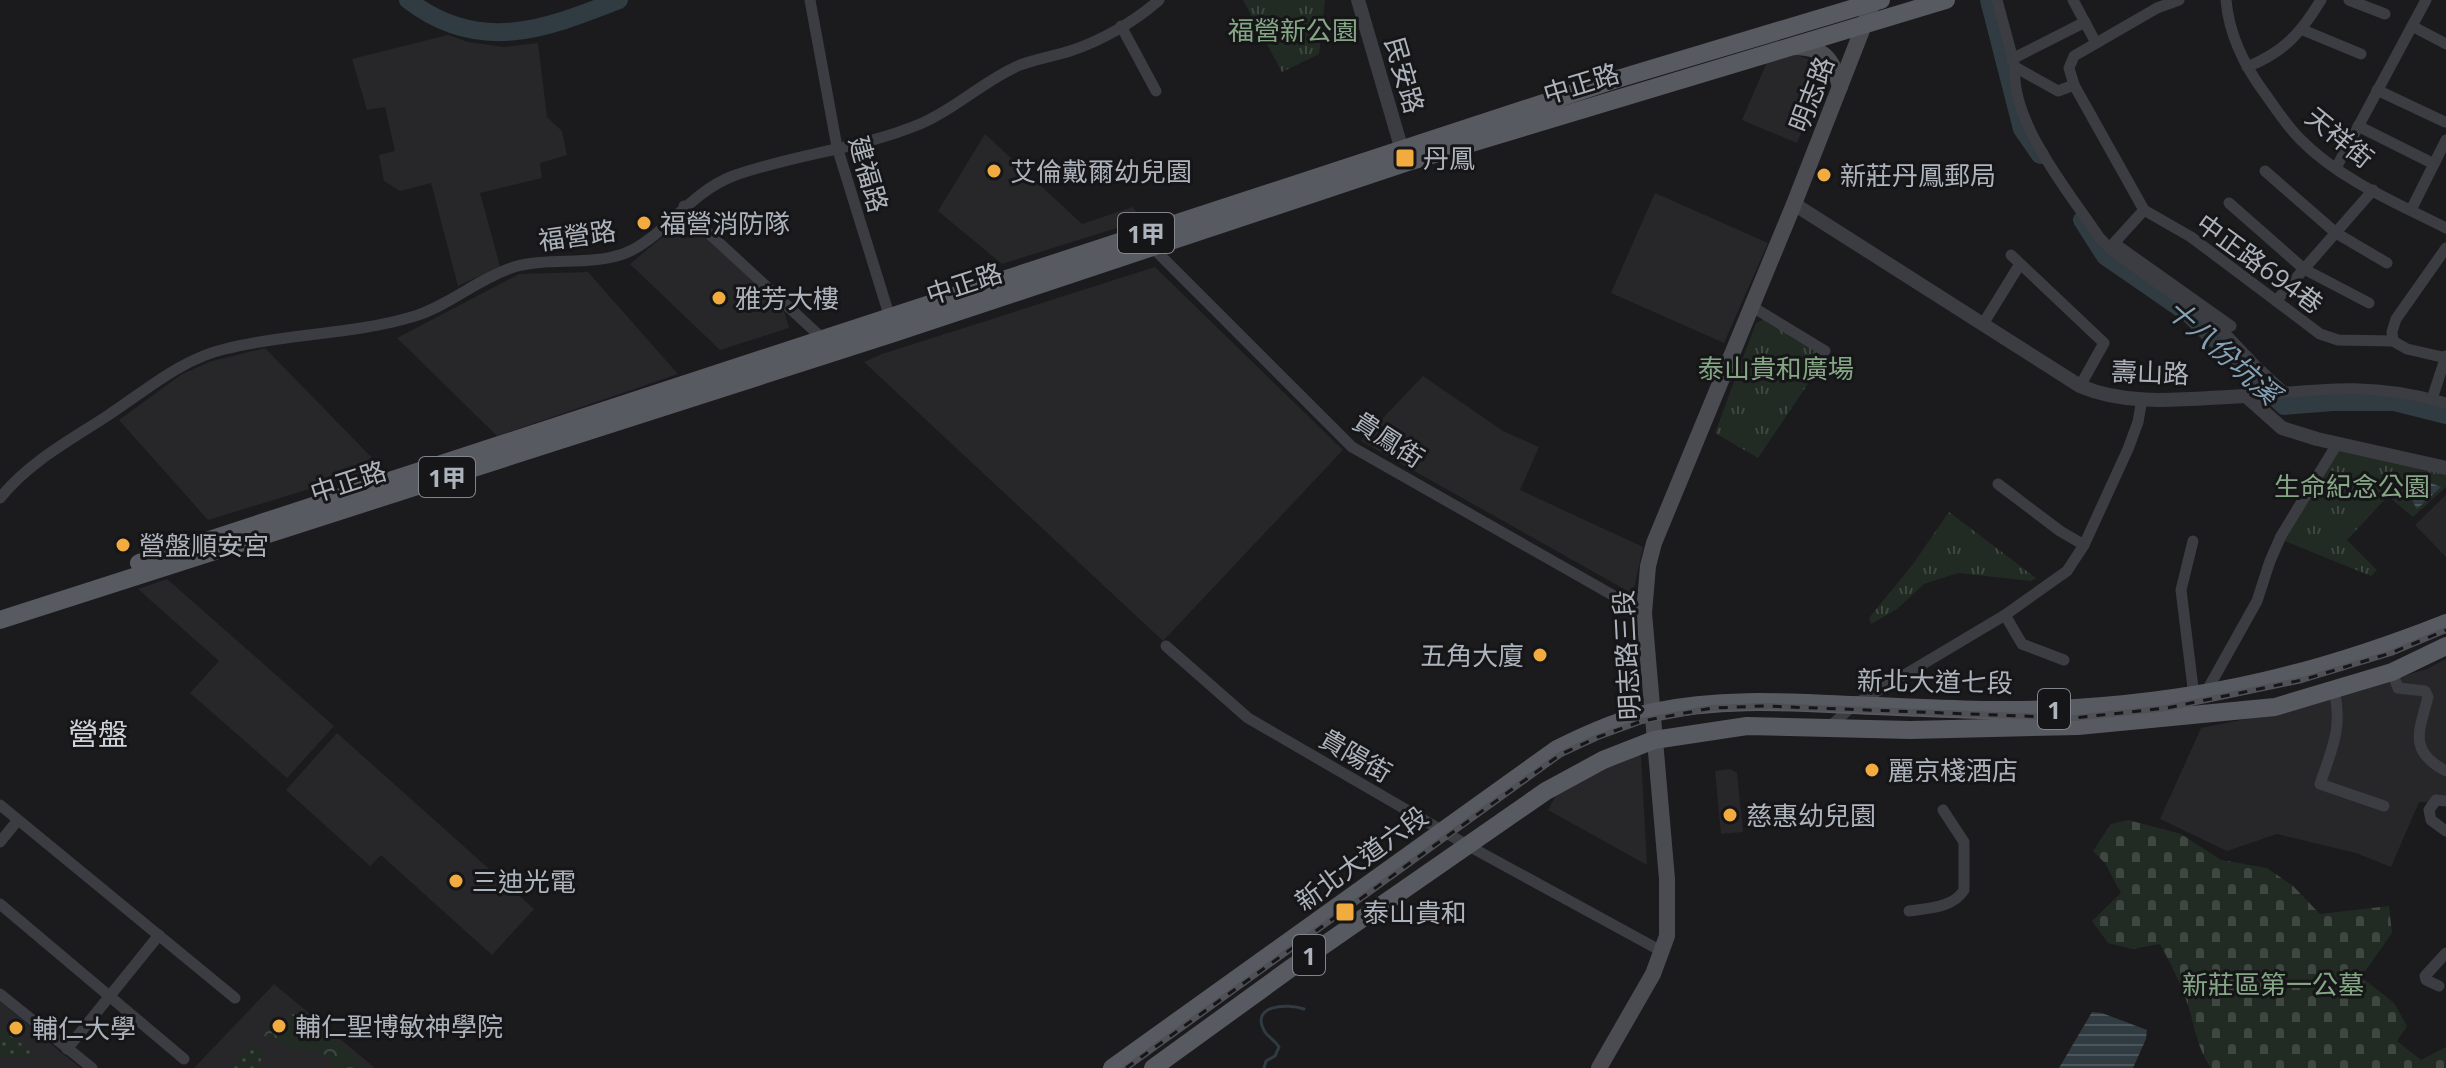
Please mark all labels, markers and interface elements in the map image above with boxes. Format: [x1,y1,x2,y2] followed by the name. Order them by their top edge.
[1228,12,1358,48] park label: 福營新公園
[1377,33,1433,117] street label: 民安路
[1780,51,1842,137] street label: 明志路
[1538,54,1624,112] street label: 中正路
[2298,98,2382,176] street label: 天祥街
[841,132,897,216] street label: 建福路
[1423,140,1475,176] place label: 丹鳳
[1394,147,1416,169] marker: 丹鳳
[1010,153,1192,189] place label: 艾倫戴爾幼兒園
[1840,157,1996,193] place label: 新莊丹鳳郵局
[985,162,1003,180] marker: 艾倫戴爾幼兒園
[1815,166,1833,184] marker: 新莊丹鳳郵局
[660,205,790,241] place label: 福營消防隊
[2189,205,2331,321] street label: 中正路694巷
[536,212,618,258] street label: 福營路
[1118,213,1174,253] road number: 1甲
[635,214,653,232] marker: 福營消防隊
[921,254,1007,312] street label: 中正路
[735,280,839,316] place label: 雅芳大樓
[710,289,728,307] marker: 雅芳大樓
[2159,290,2292,415] water label: 十八份坑溪
[1698,350,1854,386] park label: 泰山貴和廣場
[2110,353,2190,391] street label: 壽山路
[1346,403,1432,475] street label: 貴鳳街
[305,452,391,510] street label: 中正路
[419,457,475,497] road number: 1甲
[2274,468,2430,504] park label: 生命紀念公園
[139,527,269,563] place label: 營盤順安宮
[114,536,132,554] marker: 營盤順安宮
[1605,589,1647,721] street label: 明志路三段
[1420,637,1524,673] place label: 五角大廈
[1531,646,1549,664] marker: 五角大廈
[1857,662,2013,700] street label: 新北大道七段
[2038,689,2070,729] road number: 1
[68,713,128,754] district label: 營盤
[1313,720,1399,790] street label: 貴陽街
[1888,752,2018,788] place label: 麗京棧酒店
[1863,761,1881,779] marker: 麗京棧酒店
[1746,797,1876,833] place label: 慈惠幼兒園
[1287,798,1435,918] street label: 新北大道六段
[1721,806,1739,824] marker: 慈惠幼兒園
[472,863,576,899] place label: 三迪光電
[447,872,465,890] marker: 三迪光電
[1363,894,1467,930] place label: 泰山貴和
[1334,901,1356,923] marker: 泰山貴和
[1293,935,1325,975] road number: 1
[2182,966,2364,1002] park label: 新莊區第一公墓
[295,1008,503,1044] place label: 輔仁聖博敏神學院
[32,1010,136,1046] place label: 輔仁大學
[270,1017,288,1035] marker: 輔仁聖博敏神學院
[7,1019,25,1037] marker: 輔仁大學

